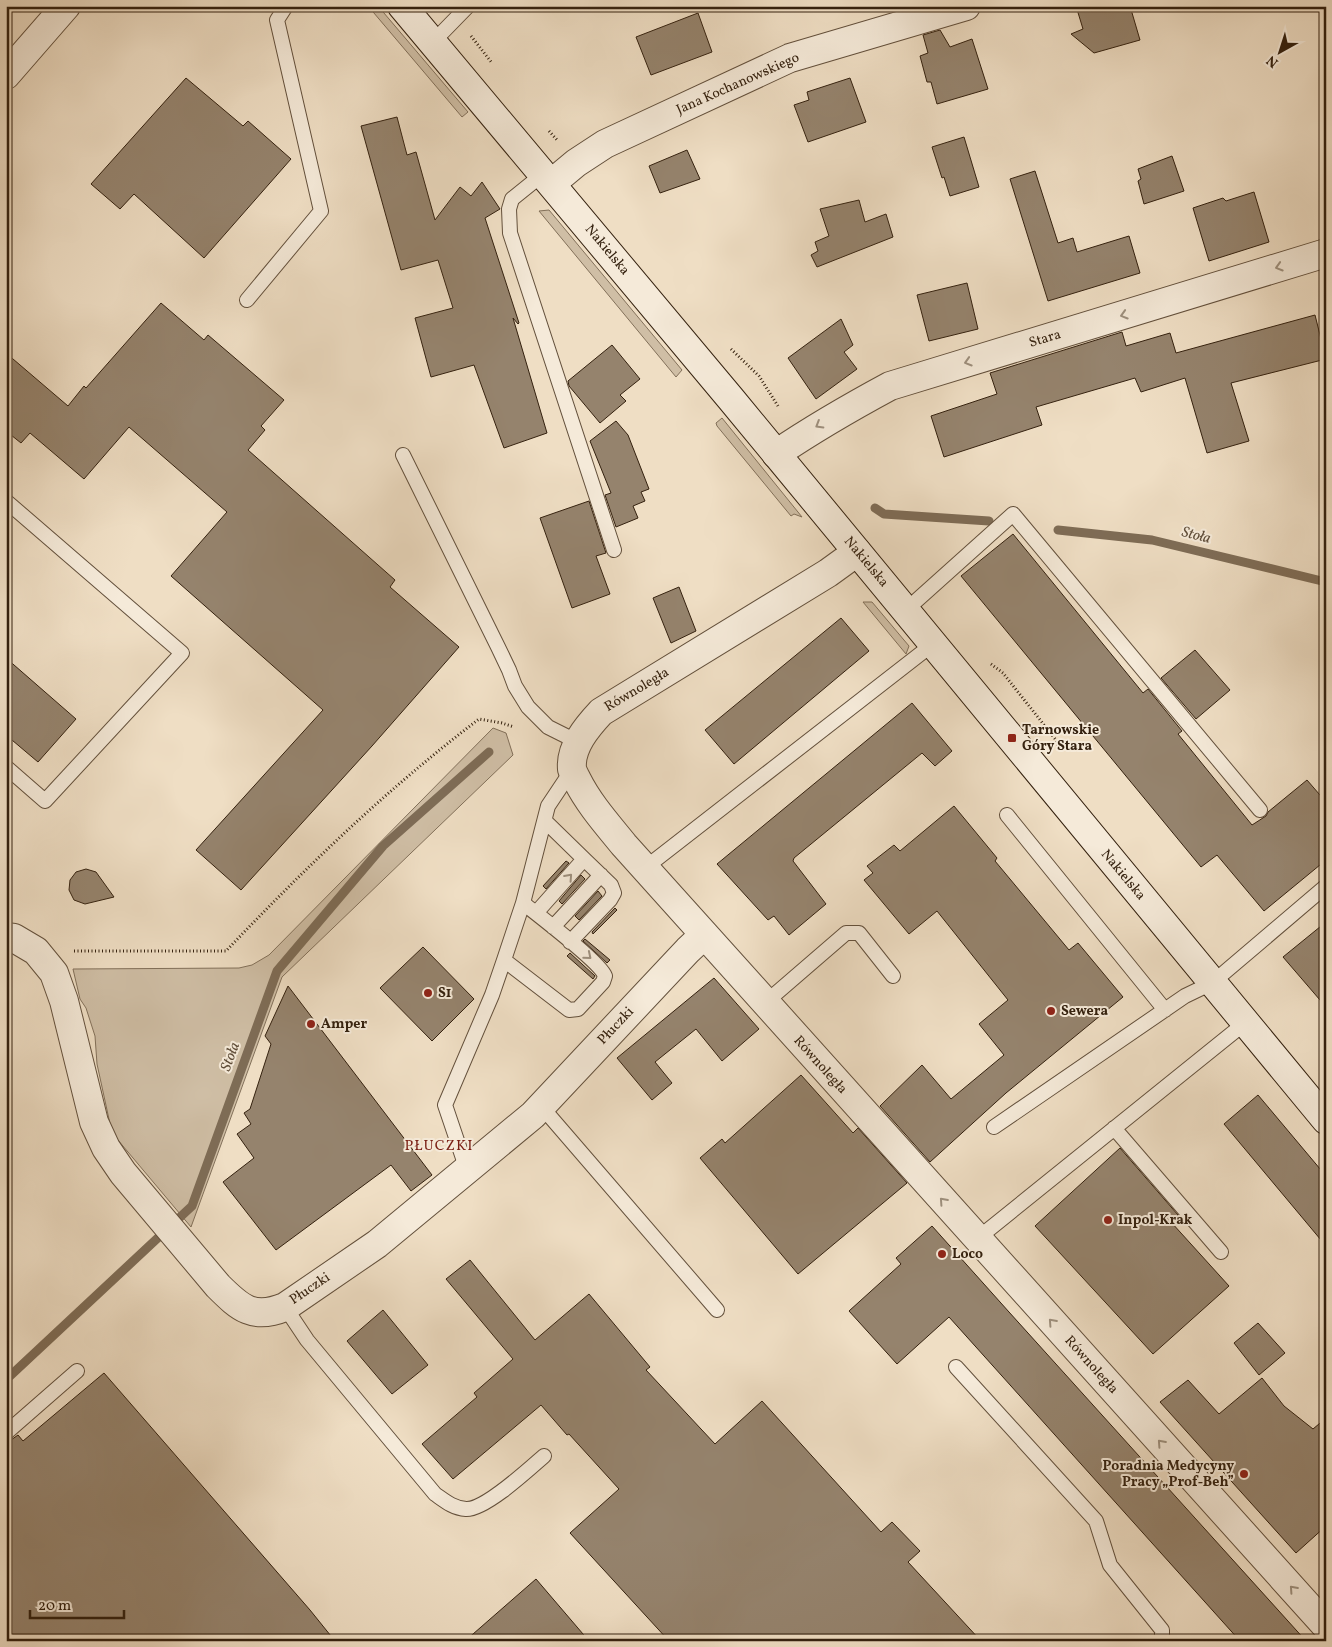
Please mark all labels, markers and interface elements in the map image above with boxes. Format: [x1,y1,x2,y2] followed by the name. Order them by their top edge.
[1254,28,1304,78] north arrow
[673,48,803,120] street label: Jana Kochanowskiego
[1263,50,1283,72] text: N
[580,221,634,279] street label: Nakielska
[1275,262,1284,272] one-way arrow
[1120,309,1128,319] one-way arrow
[1027,325,1063,353] street label: Stara
[965,357,973,367] one-way arrow
[816,418,825,428] one-way arrow
[1179,522,1213,550] water label: Stoła
[839,533,893,591] street label: Nakielska
[601,663,673,717] street label: Równoległa
[1022,721,1099,756] place label: Tarnowskie Góry Stara
[1006,732,1018,744] marker: Tarnowskie Góry Stara
[1096,846,1150,904] street label: Nakielska
[563,873,572,882] one-way arrow
[582,951,591,960] one-way arrow
[438,984,451,1003] place label: S1
[422,987,434,999] marker: S1
[1061,1002,1108,1021] place label: Sewera
[594,1003,638,1049] street label: Płuczki
[1045,1005,1057,1017] marker: Sewera
[321,1015,367,1034] place label: Amper
[305,1018,317,1030] marker: Amper
[789,1032,851,1098] street label: Równoległa
[216,1040,246,1074] water label: Stoła
[405,1136,473,1157] district label: PŁUCZKI
[940,1198,949,1207] one-way arrow
[1118,1211,1193,1230] place label: Inpol-Krak
[1102,1214,1114,1226] marker: Inpol-Krak
[952,1245,983,1264] place label: Loco
[936,1248,948,1260] marker: Loco
[286,1268,334,1310] street label: Płuczki
[1049,1318,1058,1327] one-way arrow
[1060,1332,1122,1398] street label: Równoległa
[1158,1439,1167,1448] one-way arrow
[1103,1457,1234,1492] place label: Poradnia Medycyny Pracy „Prof-Beh”
[1238,1468,1250,1480] marker: Poradnia Medycyny Pracy „Prof-Beh”
[1290,1586,1299,1595] one-way arrow
[30,1587,124,1619] scale bar
[38,1596,71,1617] text: 20 m

